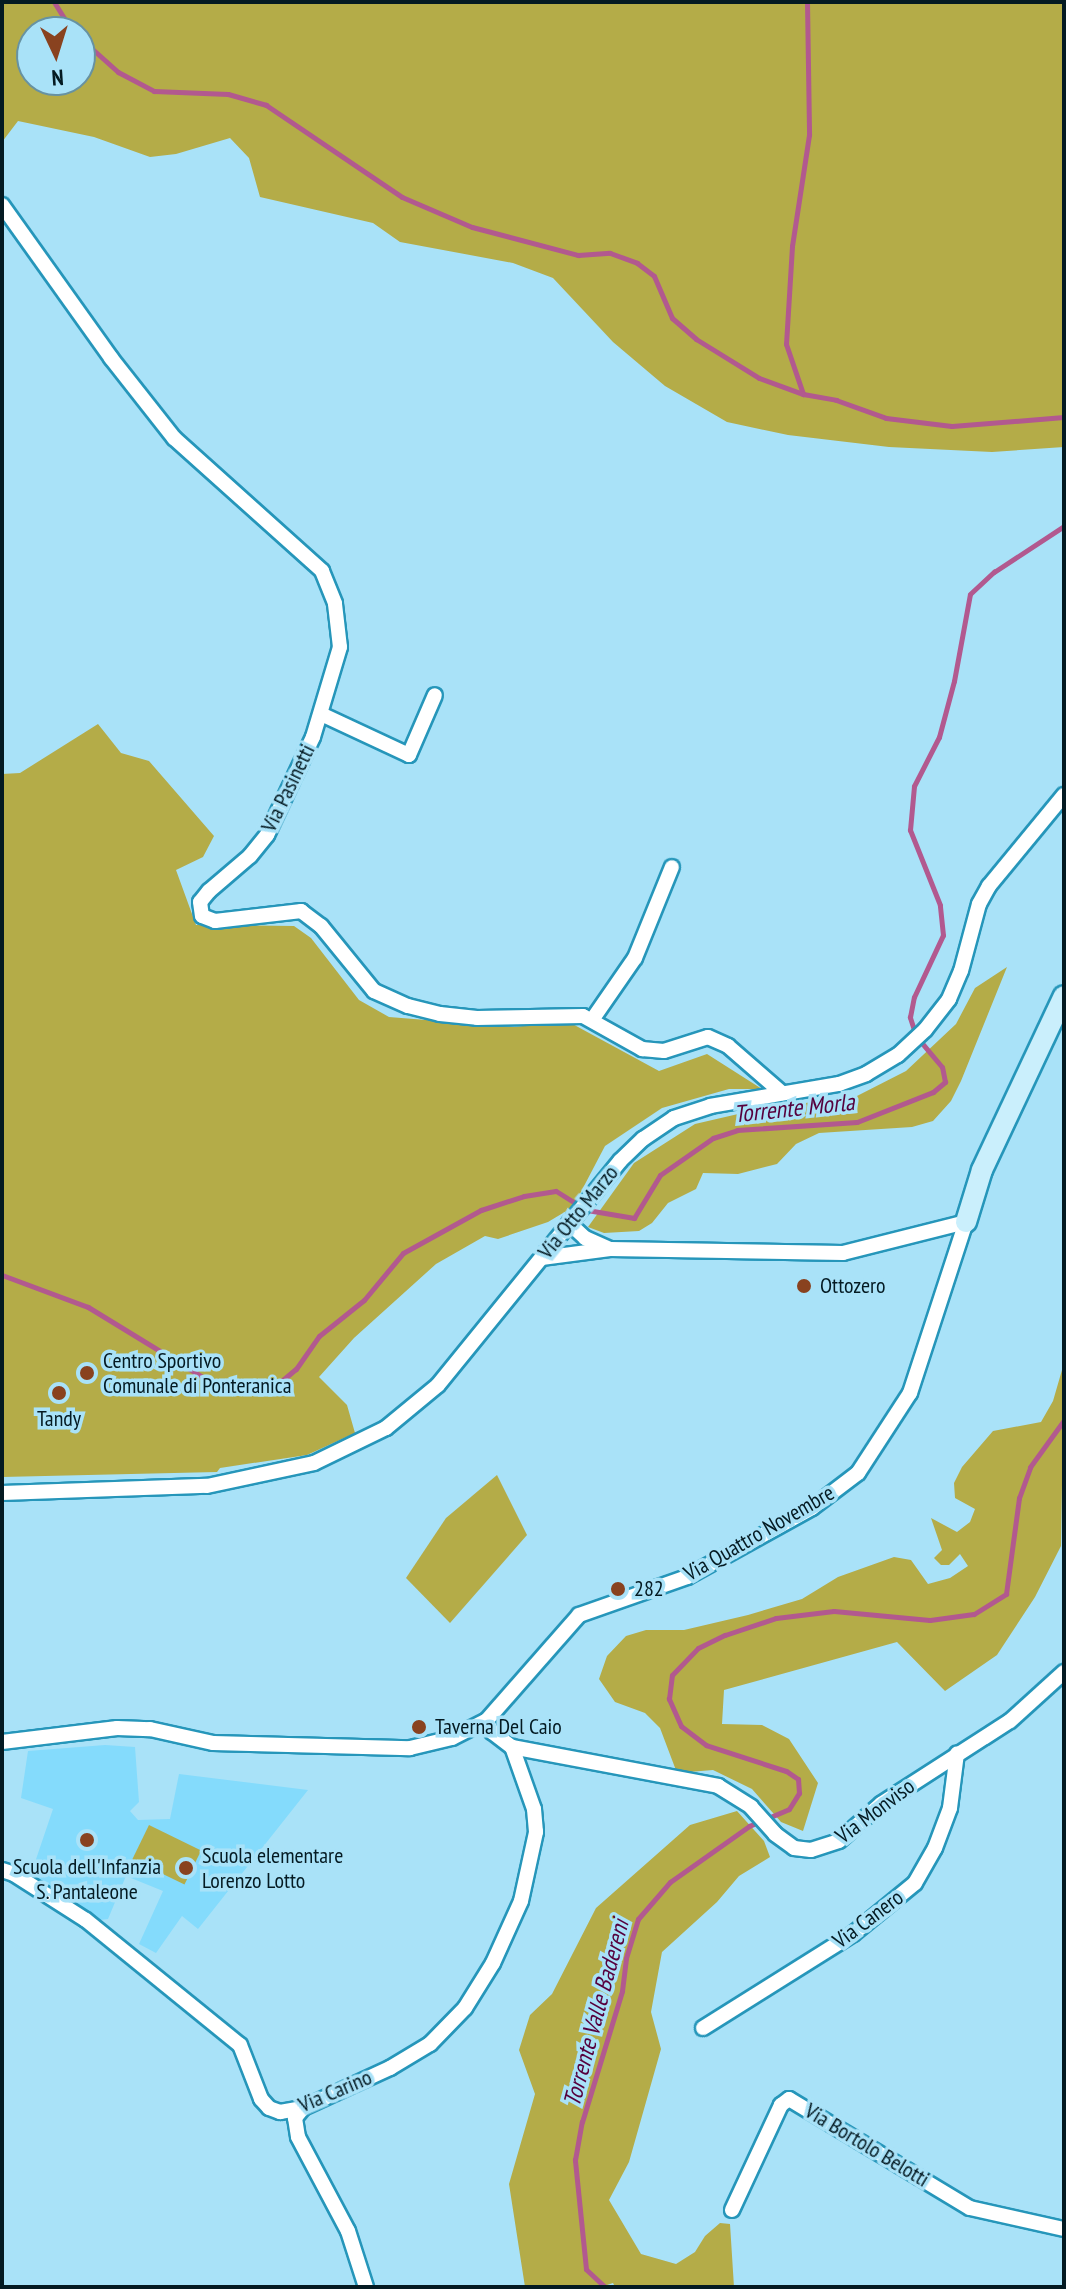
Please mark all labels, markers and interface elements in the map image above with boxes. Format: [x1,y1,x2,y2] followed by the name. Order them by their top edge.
[16,16,96,96] north arrow
[51,64,64,92] text: N
[255,740,321,836] street label: Via Pasinetti
[732,1087,856,1129] water label: Torrente Morla
[532,1160,624,1264] street label: Via Otto Marzo
[820,1273,886,1299] place label: Ottozero
[795,1277,813,1295] marker: Ottozero
[103,1347,291,1398] place label: Centro Sportivo Comunale di Ponteranica
[78,1364,96,1382] marker: Centro Sportivo Comunale di Ponteranica
[50,1384,68,1402] marker: Tandy
[37,1406,81,1432] place label: Tandy
[679,1479,839,1587] street label: Via Quattro Novembre
[634,1576,664,1602] place label: 282
[609,1580,627,1598] marker: 282
[435,1714,562,1740] place label: Taverna Del Caio
[410,1718,428,1736] marker: Taverna Del Caio
[830,1773,920,1849] street label: Via Monviso
[78,1831,96,1849] marker: Scuola dell'Infanzia S. Pantaleone
[202,1842,343,1894] place label: Scuola elementare Lorenzo Lotto
[13,1853,161,1904] place label: Scuola dell'Infanzia S. Pantaleone
[177,1859,195,1877] marker: Scuola elementare Lorenzo Lotto
[828,1884,908,1954] street label: Via Canero
[557,1916,635,2110] water label: Torrente Valle Badereni
[294,2064,376,2118] street label: Via Carino
[800,2098,934,2192] street label: Via Bortolo Belotti

